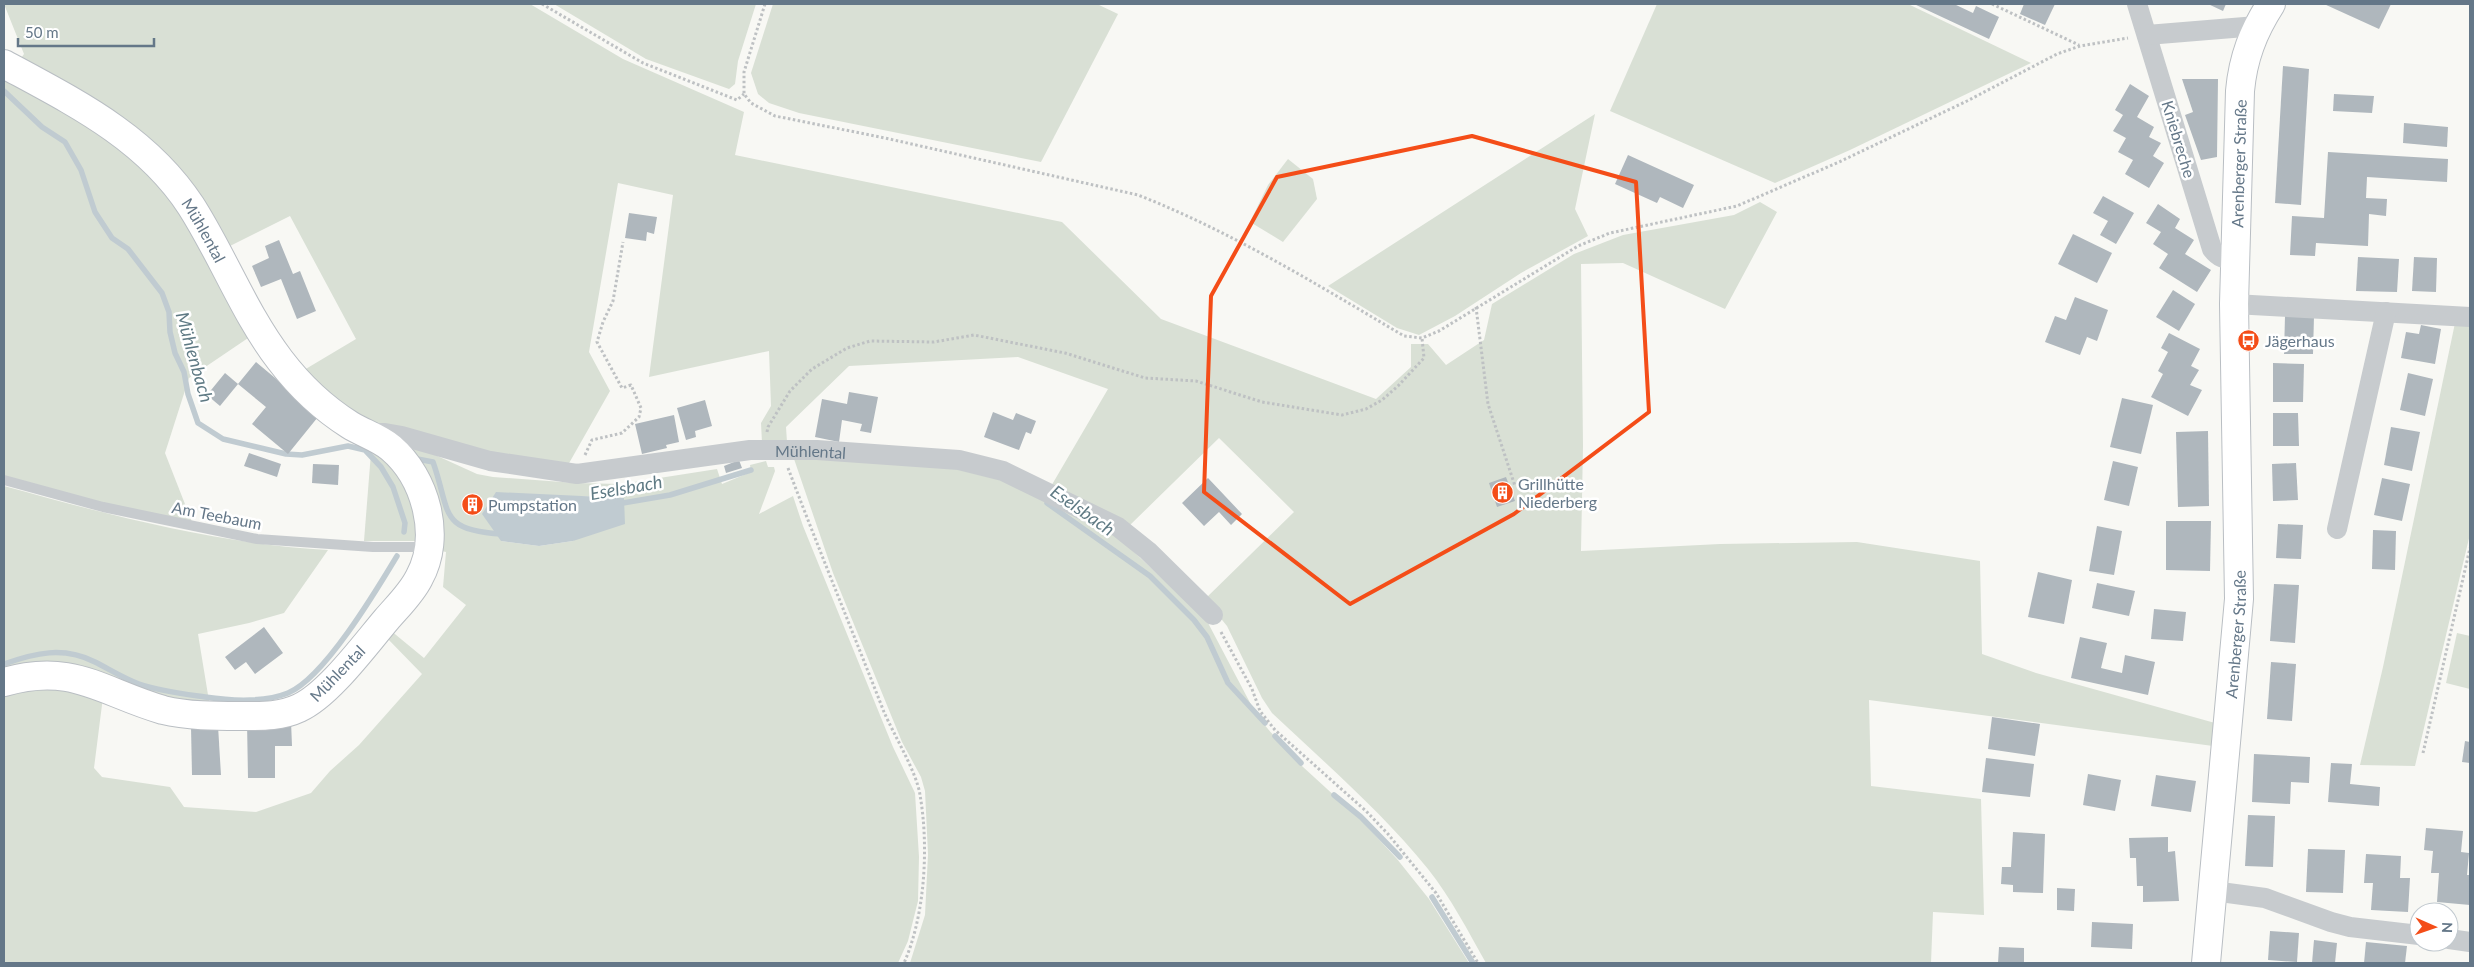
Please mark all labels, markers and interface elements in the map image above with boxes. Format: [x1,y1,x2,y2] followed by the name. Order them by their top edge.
[18,15,154,47] scale bar
[25,23,59,41] text: 50 m
[2158,98,2200,180] street label: Kniebreche
[2227,99,2249,228] street label: Arenberger Straße
[179,194,230,265] street label: Mühlental
[172,309,218,405] water label: Mühlenbach
[2237,328,2261,352] bus stop icon: Jägerhaus
[2265,331,2335,350] place label: Jägerhaus
[775,441,847,462] street label: Mühlental
[588,470,664,504] water label: Eselsbach
[1518,474,1597,511] place label: Grillhütte Niederberg
[1047,480,1119,540] water label: Eselsbach
[1490,480,1514,504] building icon: Grillhütte Niederberg
[460,492,484,516] building icon: Pumpstation
[488,495,577,514] place label: Pumpstation
[171,497,263,533] street label: Am Teebaum
[2221,570,2249,699] street label: Arenberger Straße
[305,641,369,705] street label: Mühlental
[2409,902,2459,952] north arrow
[2439,922,2456,933] text: N

